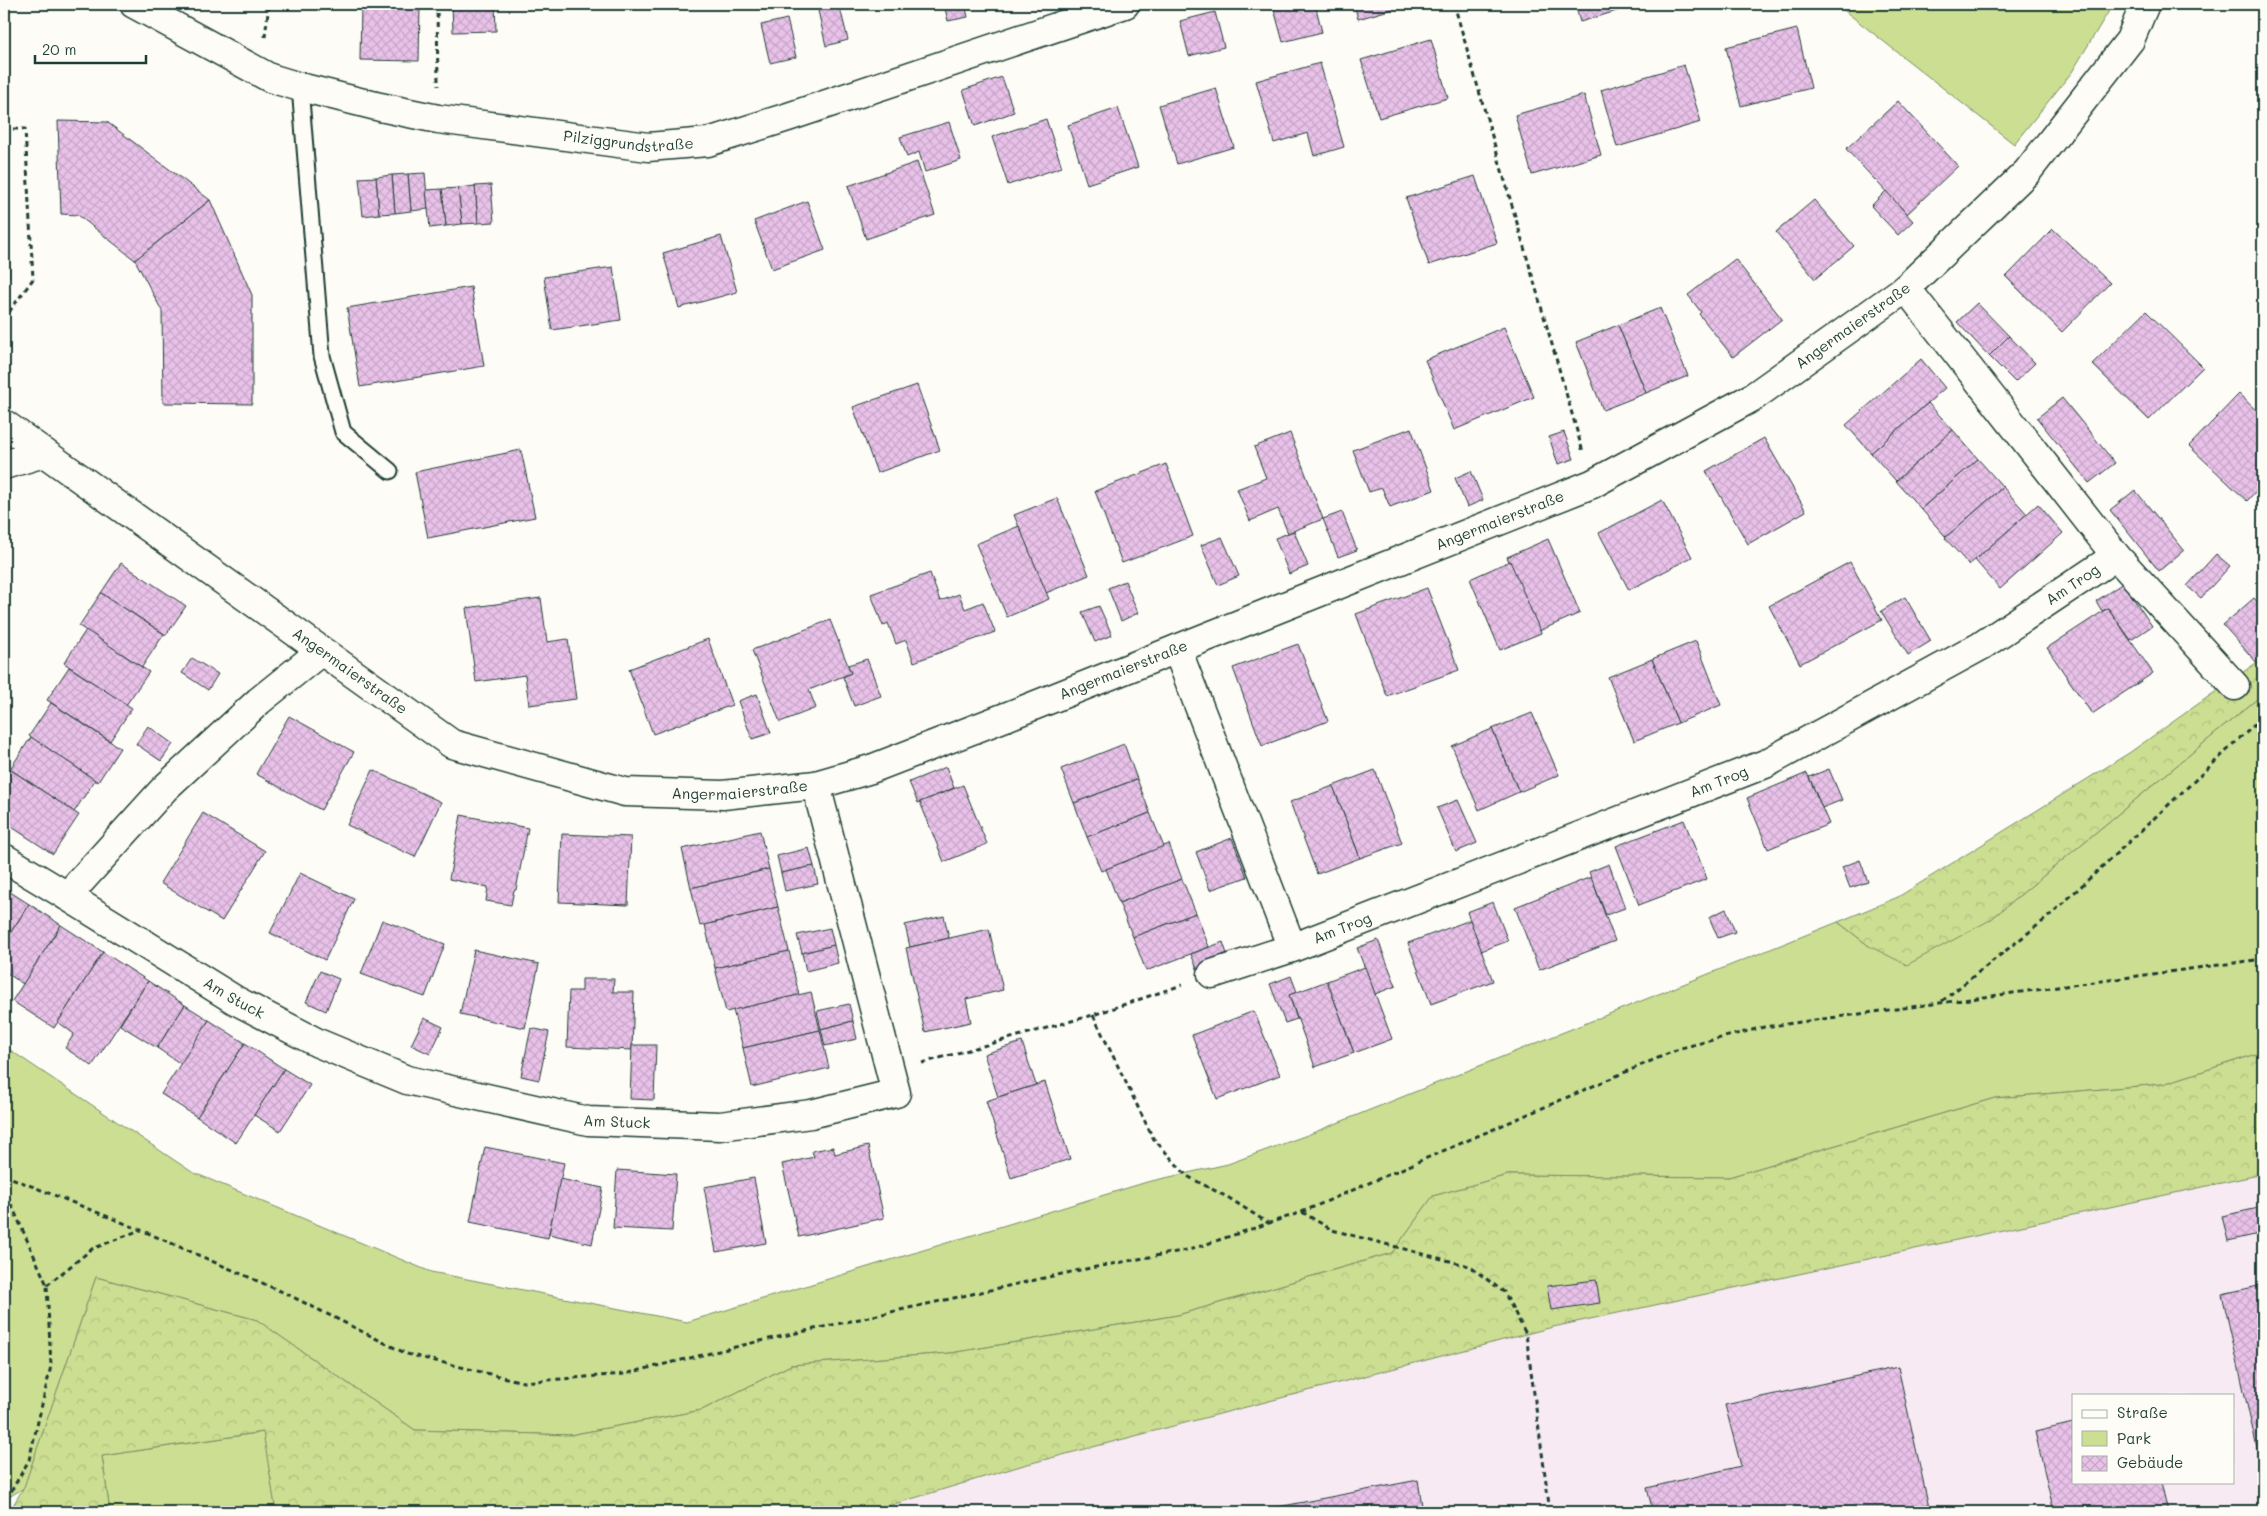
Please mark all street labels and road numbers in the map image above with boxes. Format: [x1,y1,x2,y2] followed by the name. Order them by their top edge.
[562,125,694,156] street label: Pilziggrundstraße
[1791,277,1914,373] street label: Angermaierstraße
[1432,485,1567,554] street label: Angermaierstraße
[2041,559,2103,609] street label: Am Trog
[289,622,412,718] street label: Angermaierstraße
[1056,635,1190,704] street label: Angermaierstraße
[1686,761,1751,801] street label: Am Trog
[671,775,809,804] street label: Angermaierstraße
[1310,907,1374,948] street label: Am Trog
[200,972,268,1023] street label: Am Stuck
[583,1110,651,1132] street label: Am Stuck

